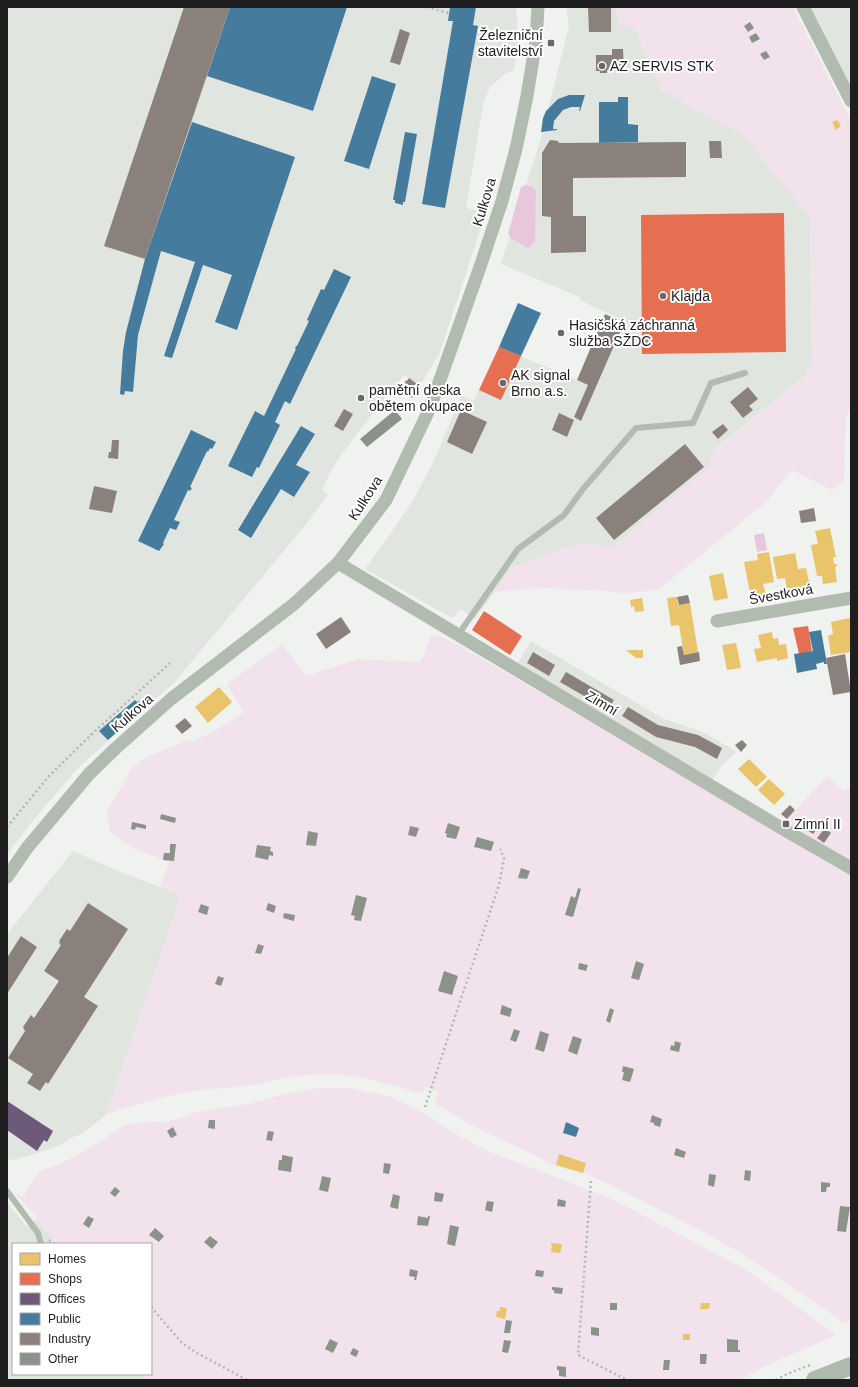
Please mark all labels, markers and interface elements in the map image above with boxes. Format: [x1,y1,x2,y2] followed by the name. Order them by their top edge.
[478,27,543,59] place label: Železniční stavitelství
[546,38,556,48] marker: Železniční stavitelství
[610,58,715,74] place label: AZ SERVIS STK
[597,61,607,71] marker: AZ SERVIS STK
[469,176,499,228] street label: Kulkova
[671,288,710,304] place label: Klajda
[658,291,668,301] marker: Klajda
[569,317,695,349] place label: Hasičská záchranná služba SŽDC
[556,328,566,338] marker: Hasičská záchranná služba SŽDC
[511,367,570,399] place label: AK signal Brno a.s.
[498,378,508,388] marker: AK signal Brno a.s.
[369,382,473,414] place label: pamětní deska obětem okupace
[356,393,366,403] marker: pamětní deska obětem okupace
[345,473,385,523] street label: Kulkova
[748,580,814,607] street label: Švestková
[583,687,621,719] street label: Zimní
[108,690,156,735] street label: Kulkova
[794,816,841,832] place label: Zimní II
[781,819,791,829] marker: Zimní II
[12,1243,152,1375] legend
[48,1252,86,1266] text: Homes
[48,1272,82,1286] text: Shops
[48,1292,85,1306] text: Offices
[48,1312,81,1326] text: Public
[48,1332,91,1346] text: Industry
[48,1352,78,1366] text: Other

